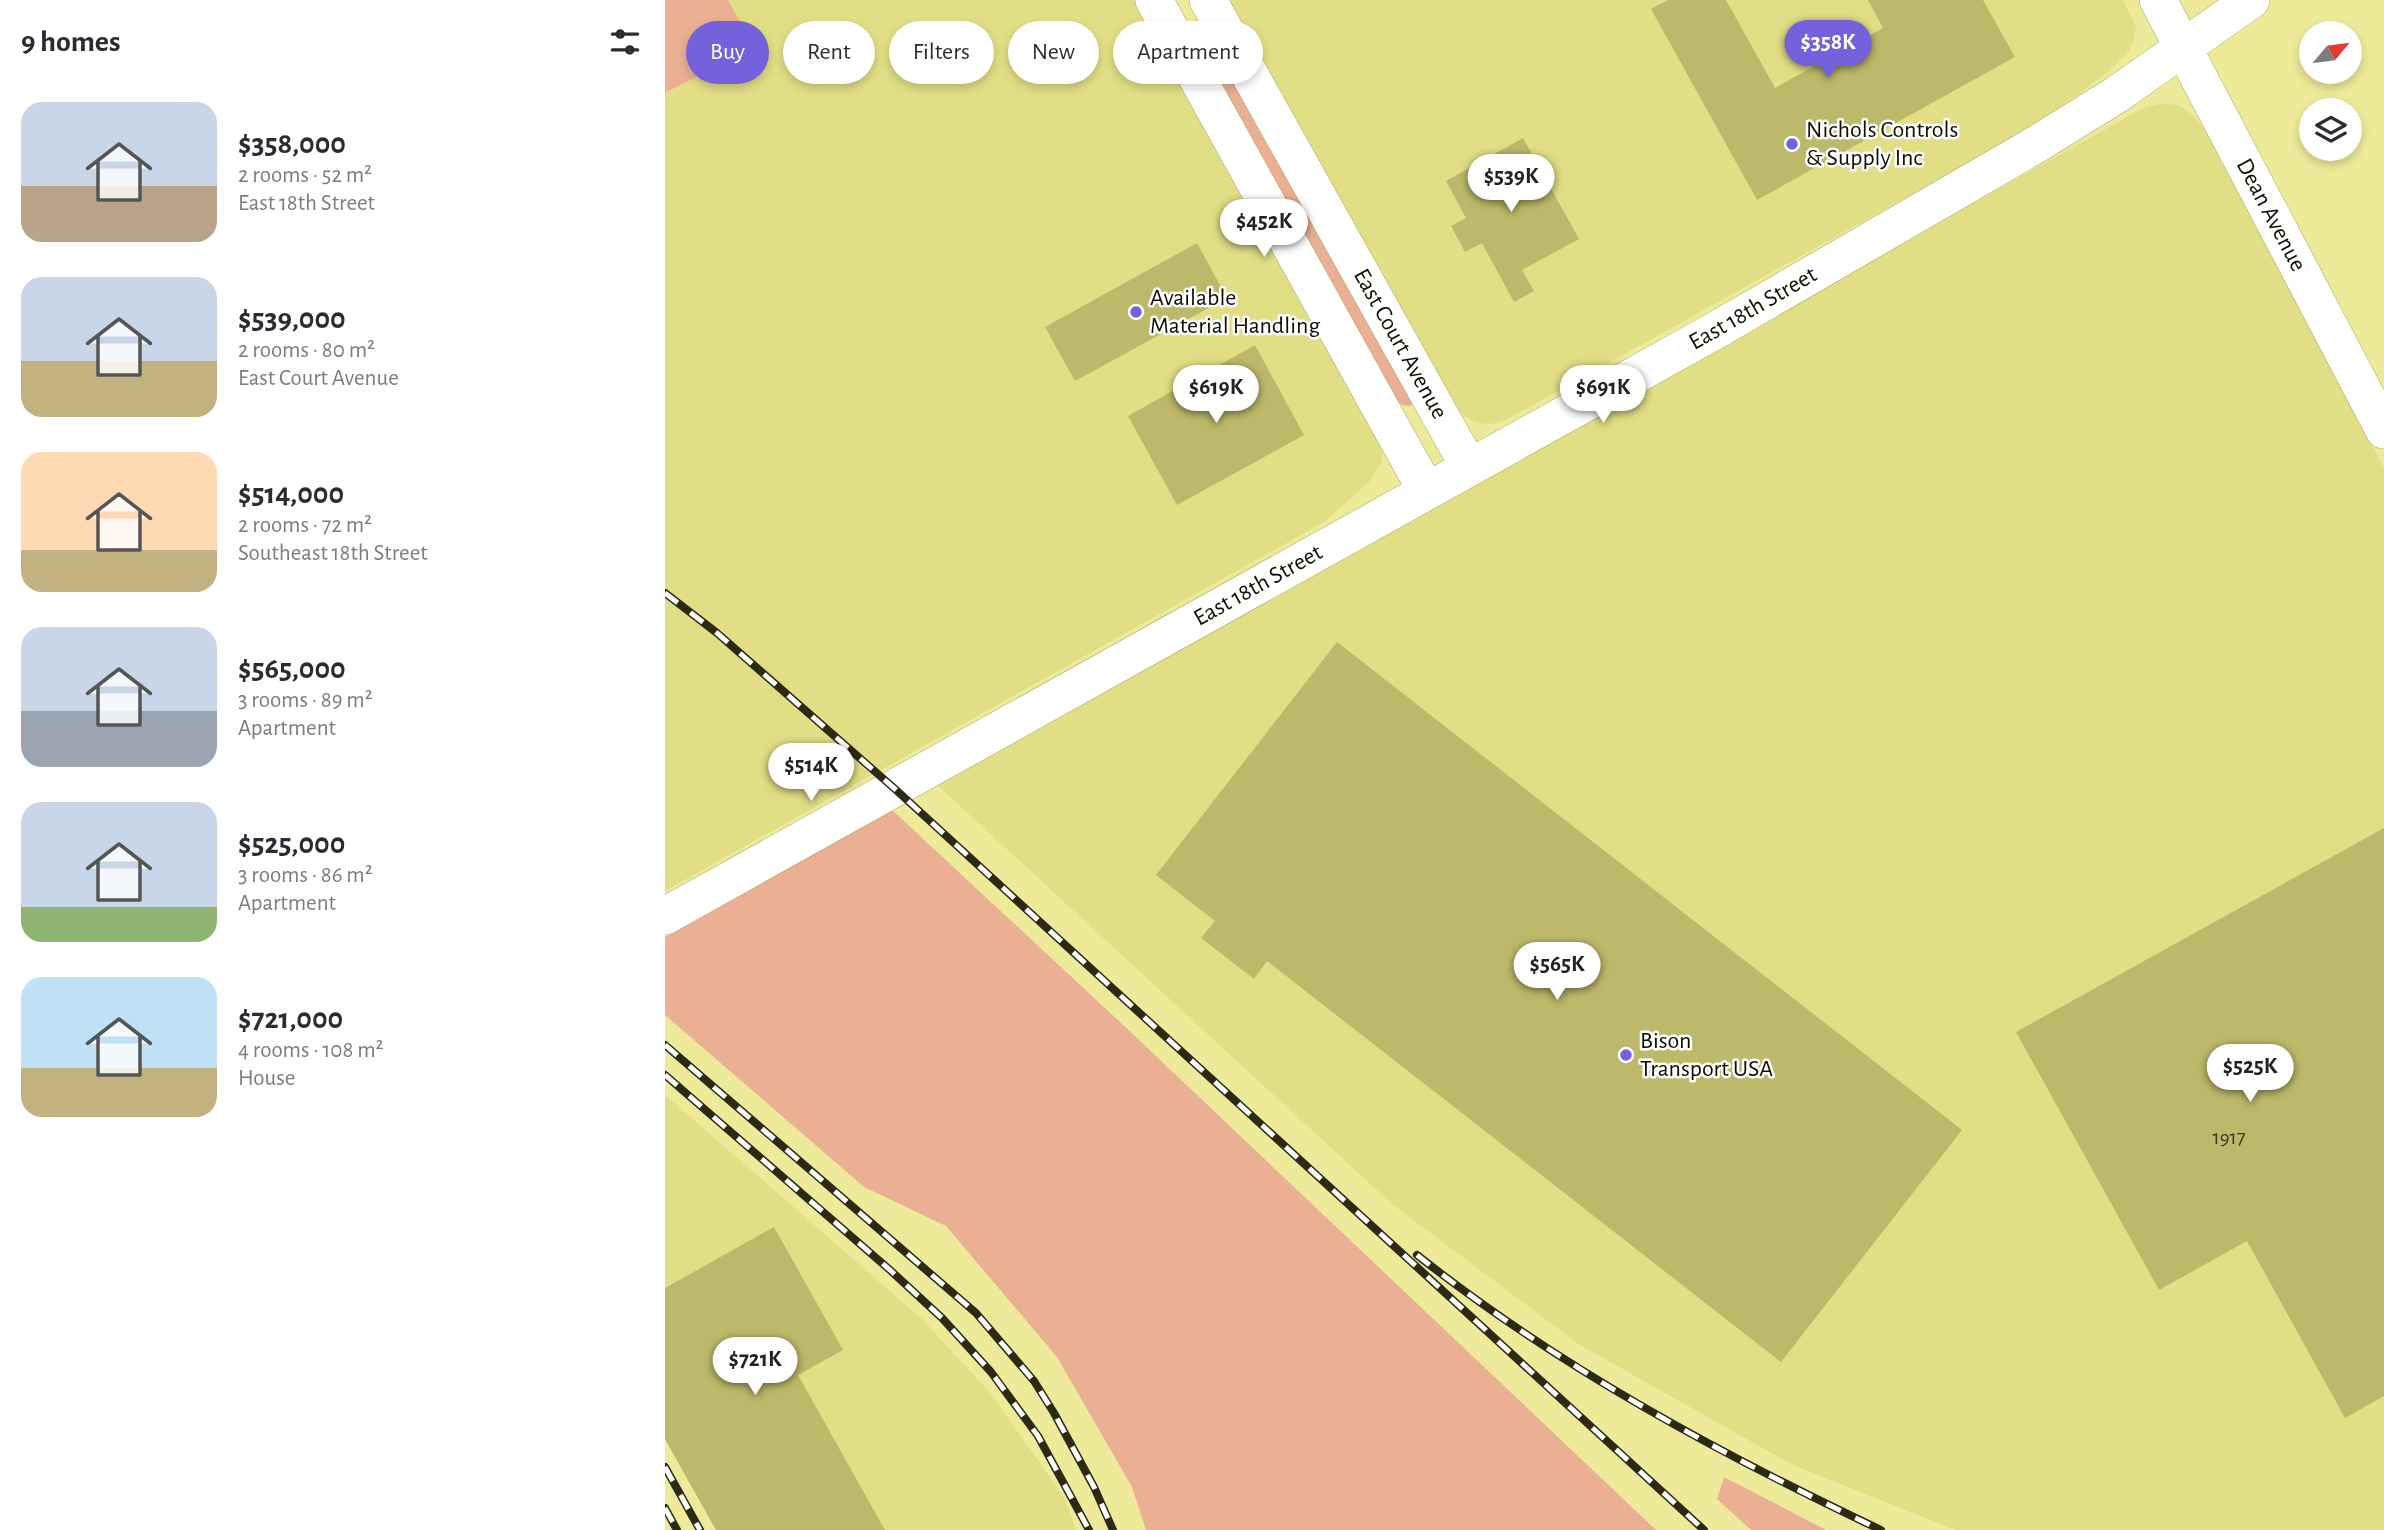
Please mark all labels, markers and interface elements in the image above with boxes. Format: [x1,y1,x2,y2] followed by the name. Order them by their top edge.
[1779,20,1877,80] pin: $358K
[686,21,769,84] chip: Buy
[783,21,875,84] chip: Rent
[889,21,994,84] chip: Filters
[1008,21,1099,84] chip: New
[1113,21,1263,84] chip: Apartment
[2299,21,2363,84] north arrow
[2299,21,2362,161] map controls
[606,23,644,61] icon: filters
[21,27,121,57] text: 9 homes
[1801,31,1855,54] text: $358K
[2299,98,2362,161] button: layers
[1806,118,1958,170] place label: Nichols Controls & Supply Inc
[238,129,346,159] text: $358,000
[77,130,161,214] icon: home
[1784,136,1800,152] marker: Nichols Controls & Supply Inc
[1462,154,1560,214] pin: $539K
[2232,155,2310,275] street label: Dean Avenue
[238,164,372,187] text: 2 rooms · 52 m²
[1484,165,1538,188] text: $539K
[238,192,375,215] text: East 18th Street
[1215,200,1313,259] pin: $452K
[1236,210,1292,233] text: $452K
[1685,262,1821,355] street label: East 18th Street
[1349,265,1452,423] street label: East Court Avenue
[1150,286,1320,338] place label: Available Material Handling
[238,304,346,334] text: $539,000
[1128,304,1144,320] marker: Available Material Handling
[77,305,161,389] icon: home
[238,339,375,362] text: 2 rooms · 80 m²
[1167,366,1265,425] pin: $619K
[1554,366,1652,425] pin: $691K
[238,367,399,390] text: East Court Avenue
[1189,376,1243,399] text: $619K
[1576,376,1630,399] text: $691K
[238,479,344,509] text: $514,000
[77,480,161,564] icon: home
[238,514,372,537] text: 2 rooms · 72 m²
[1190,540,1327,631] street label: East 18th Street
[238,542,428,565] text: Southeast 18th Street
[238,654,346,684] text: $565,000
[77,655,161,739] icon: home
[238,689,373,712] text: 3 rooms · 89 m²
[238,717,336,740] text: Apartment
[762,744,860,803] pin: $514K
[784,754,838,777] text: $514K
[238,829,345,859] text: $525,000
[77,830,161,914] icon: home
[238,864,373,887] text: 3 rooms · 86 m²
[238,892,336,915] text: Apartment
[1508,942,1606,1002] pin: $565K
[1530,953,1584,976] text: $565K
[238,1004,343,1034] text: $721,000
[77,1005,161,1089] icon: home
[1640,1029,1773,1081] place label: Bison Transport USA
[238,1039,384,1062] text: 4 rooms · 108 m²
[2201,1044,2299,1104] pin: $525K
[1618,1047,1634,1063] marker: Bison Transport USA
[2223,1055,2277,1078] text: $525K
[238,1067,295,1090] text: House
[2212,1127,2246,1148] house number: 1917
[706,1338,804,1397] pin: $721K
[729,1348,781,1371] text: $721K

